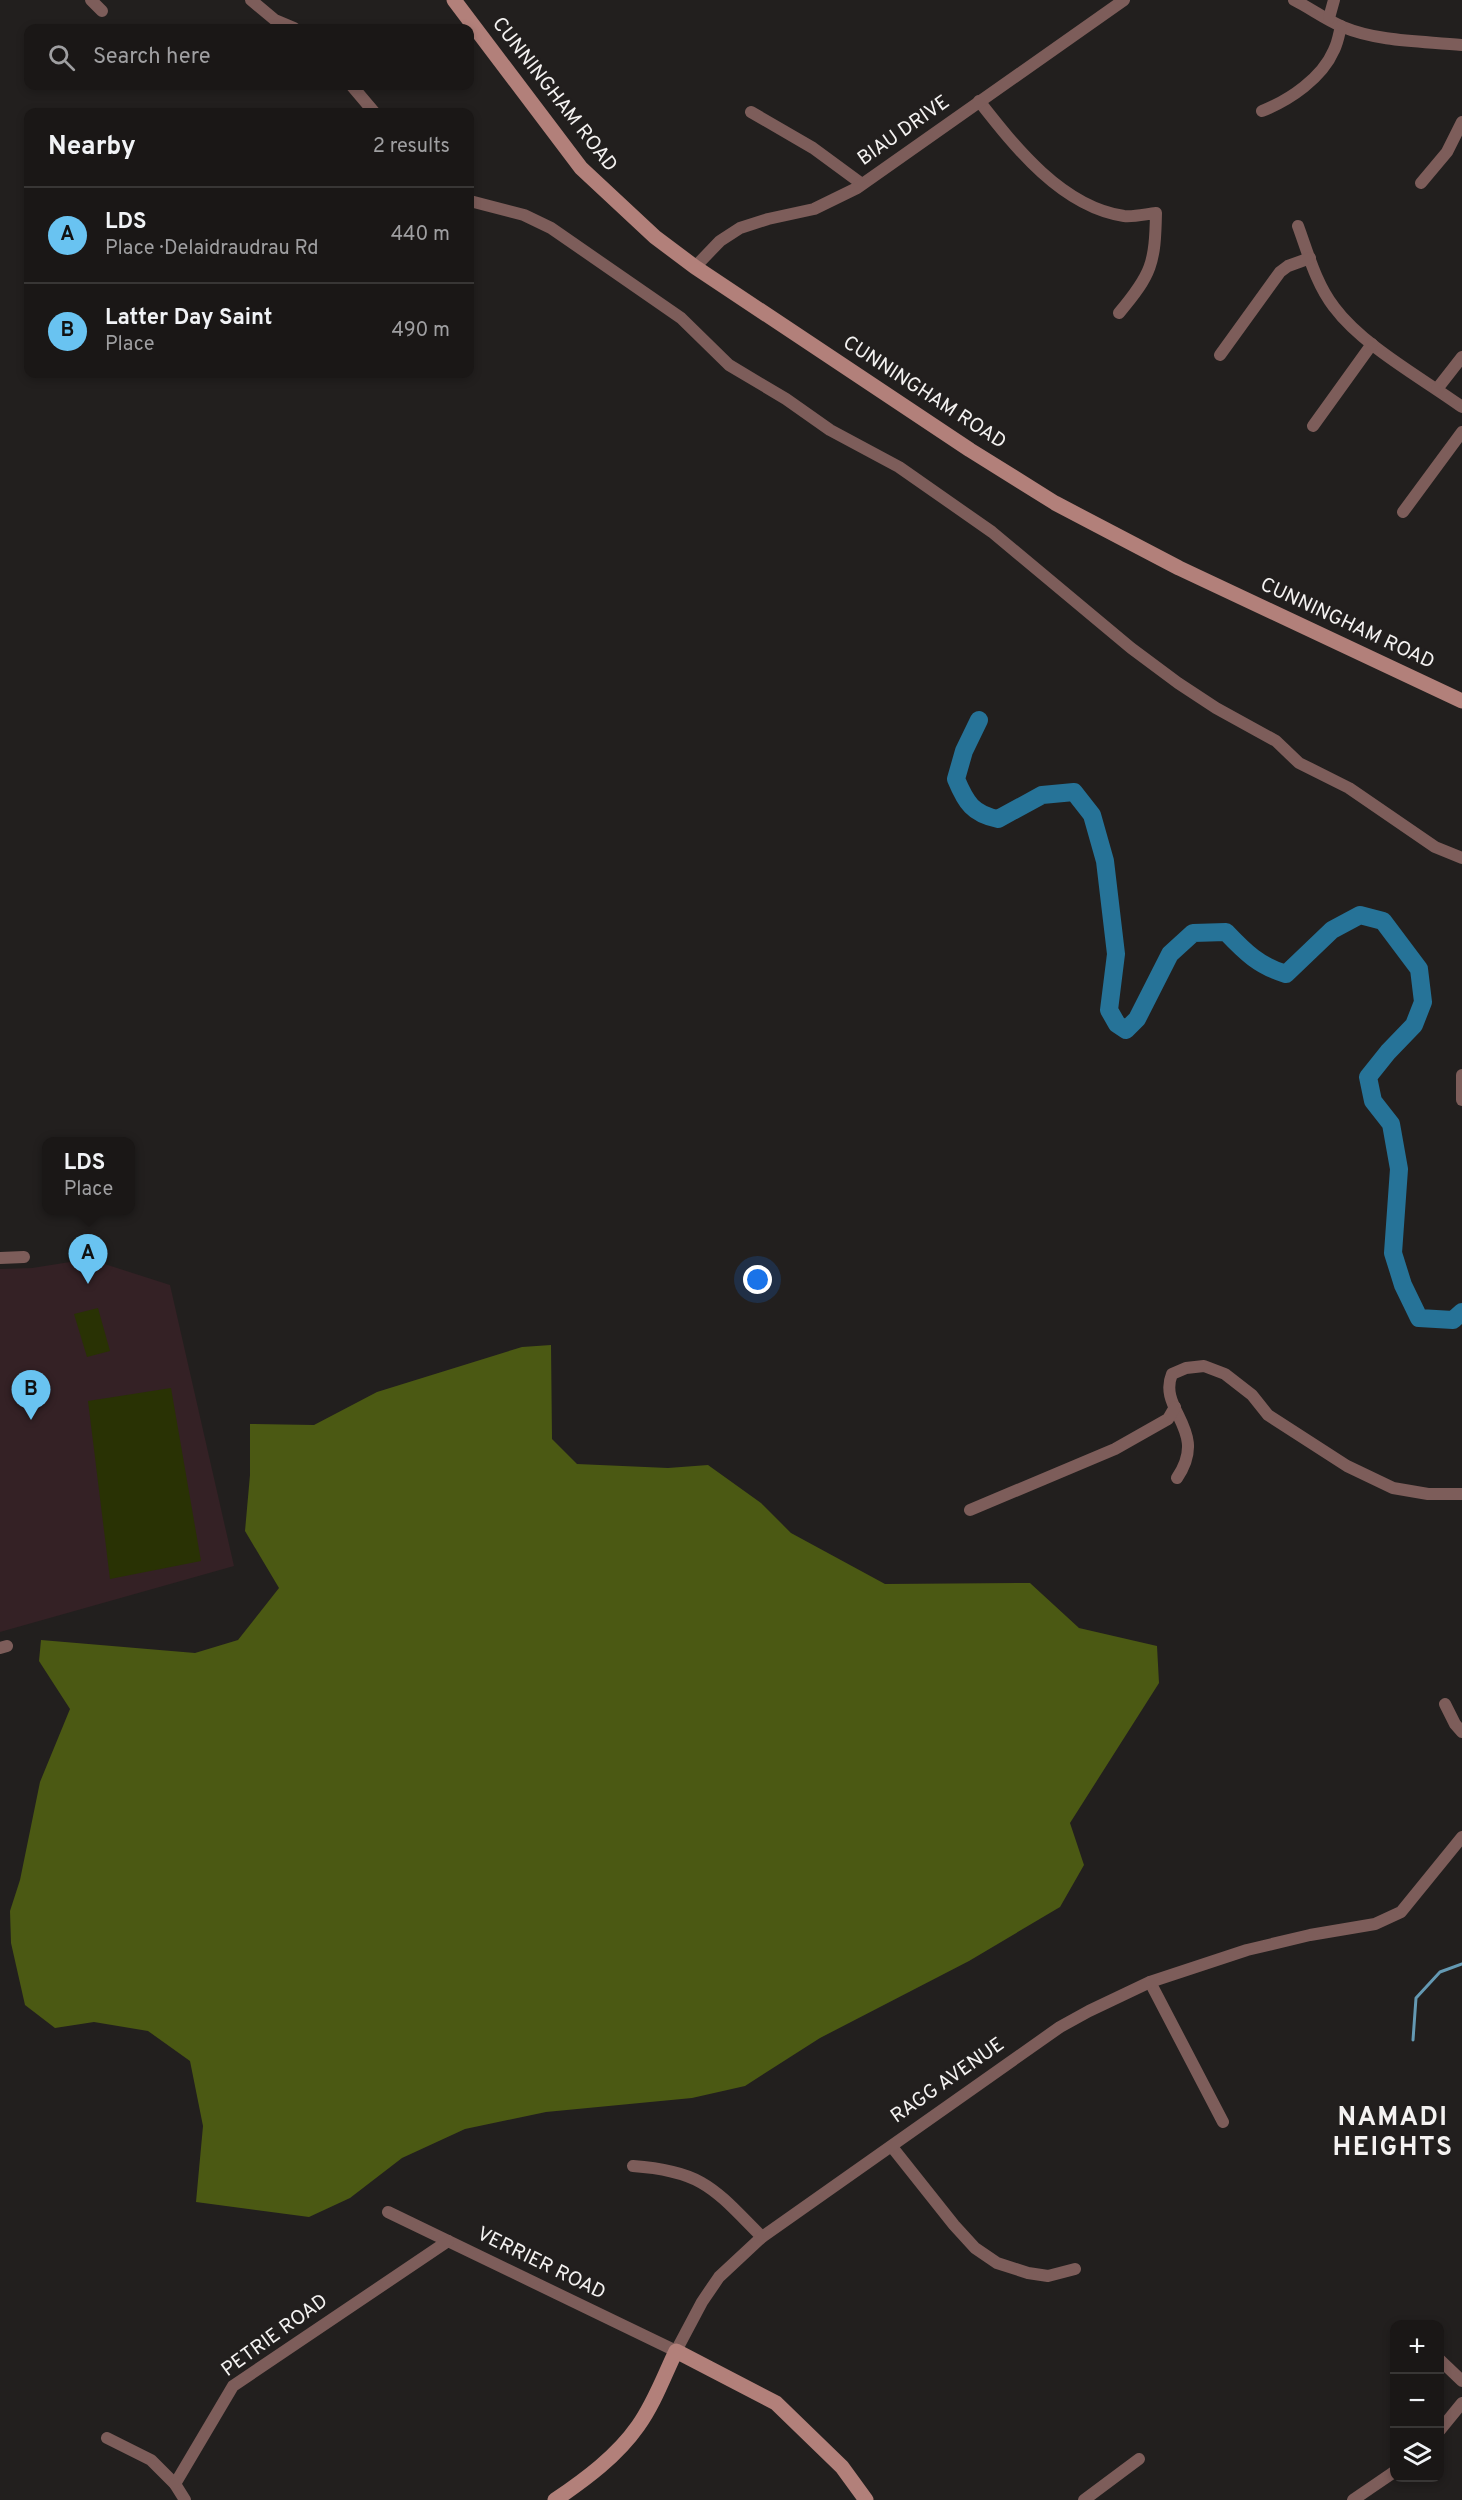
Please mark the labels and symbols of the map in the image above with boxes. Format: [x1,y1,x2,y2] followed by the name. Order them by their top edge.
[485,12,623,178] street label: CUNNINGHAM ROAD
[853,90,955,172] street label: BIAU DRIVE
[837,330,1011,456] street label: CUNNINGHAM ROAD
[1256,572,1438,676] street label: CUNNINGHAM ROAD
[68,1234,107,1284] pin: A
[743,1265,772,1294] your location
[12,1370,51,1420] pin: B
[886,2032,1010,2130] street label: RAGG AVENUE
[1333,2102,1453,2165] district label: NAMADI HEIGHTS
[472,2222,610,2306] street label: VERRIER ROAD
[217,2289,333,2383] street label: PETRIE ROAD

